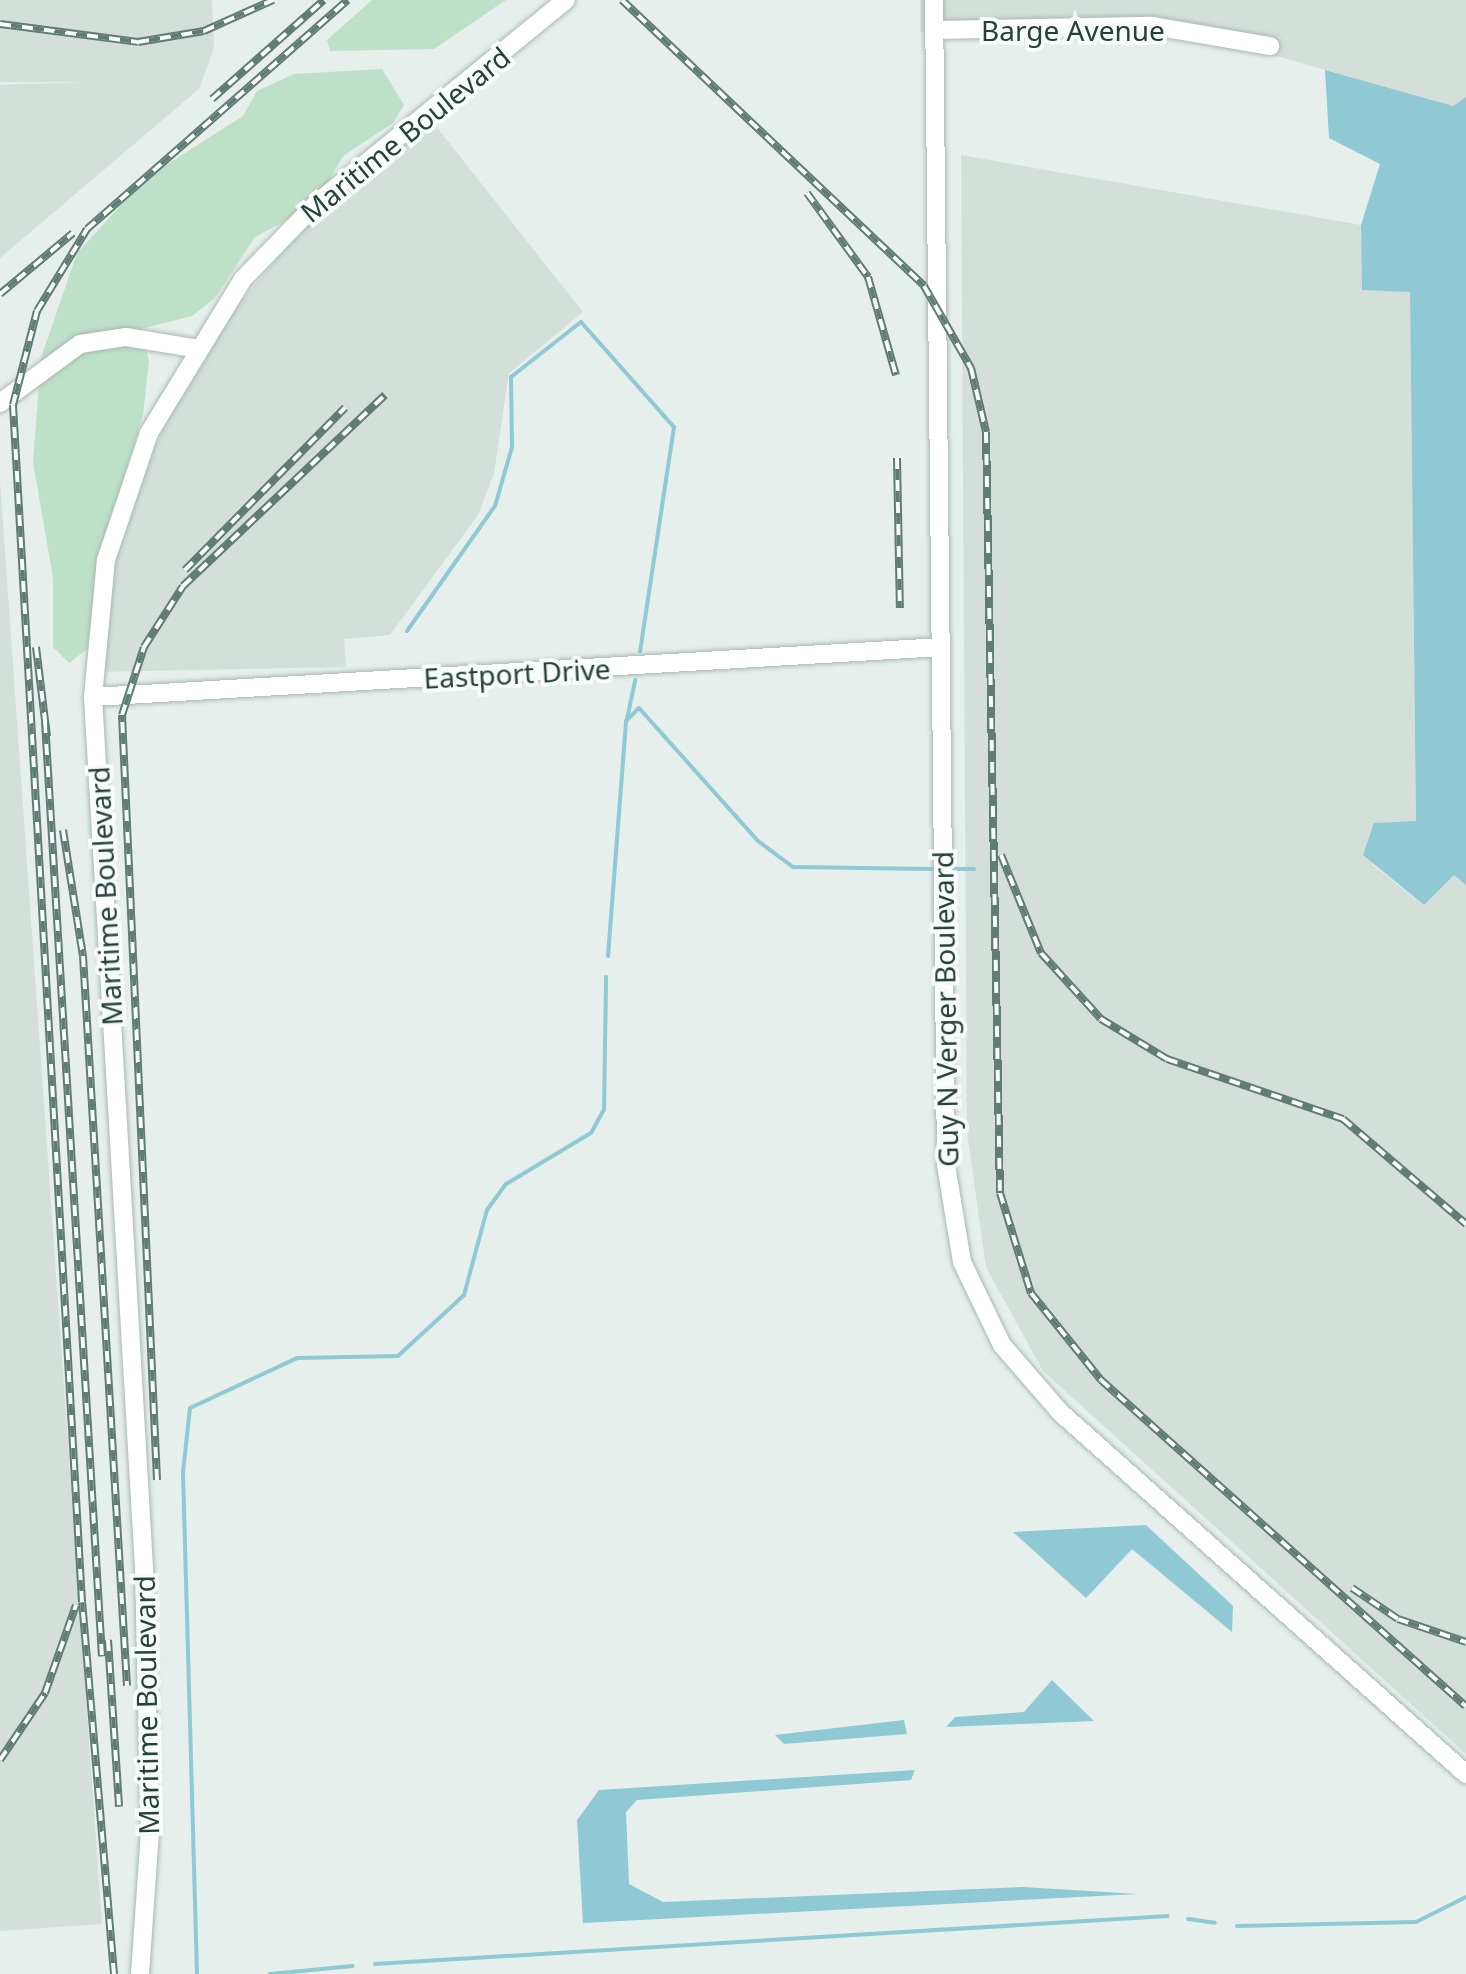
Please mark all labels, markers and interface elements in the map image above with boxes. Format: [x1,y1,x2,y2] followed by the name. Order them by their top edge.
[981,13,1165,47] street label: Barge Avenue
[294,39,516,229] street label: Maritime Boulevard
[423,651,611,695] street label: Eastport Drive
[81,766,129,1026] street label: Maritime Boulevard
[925,851,965,1167] street label: Guy N Verger Boulevard
[127,1575,165,1835] street label: Maritime Boulevard

